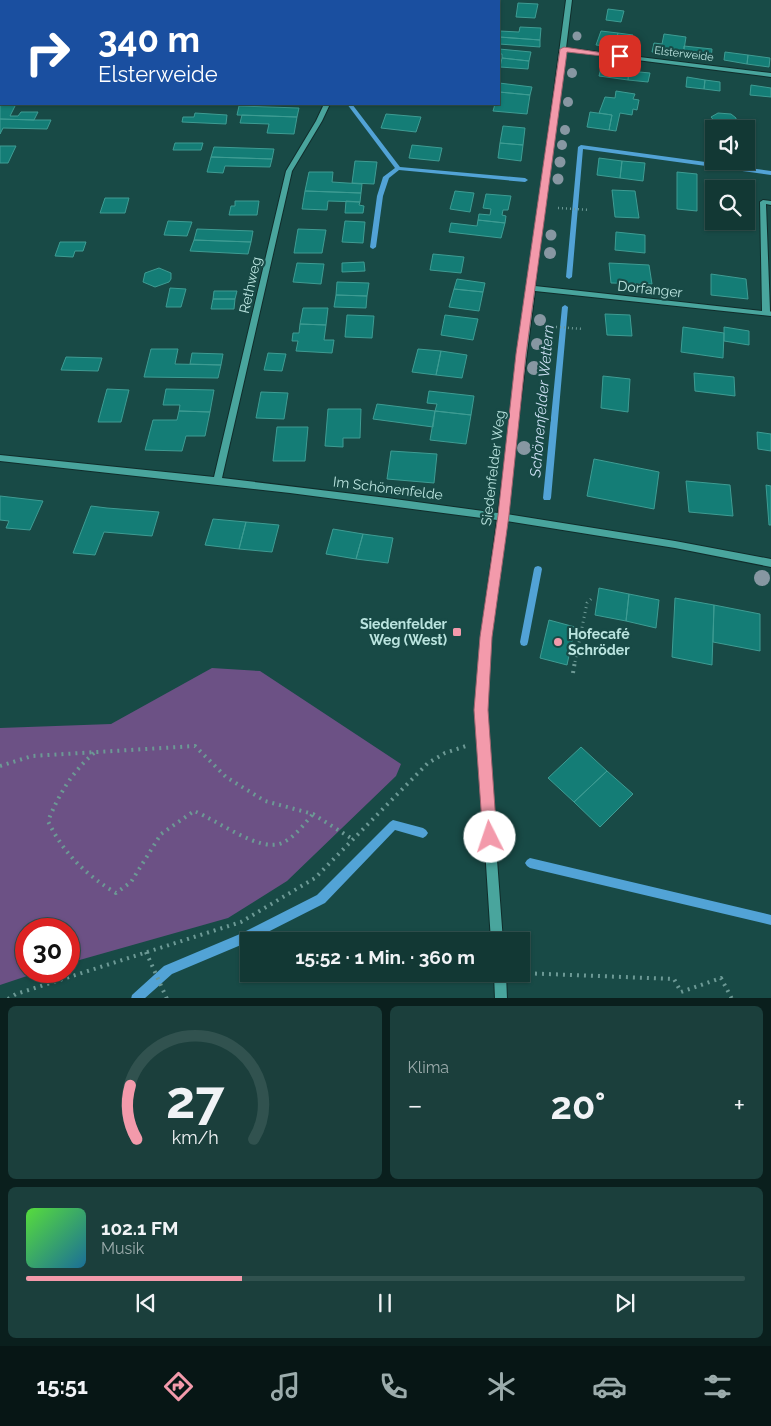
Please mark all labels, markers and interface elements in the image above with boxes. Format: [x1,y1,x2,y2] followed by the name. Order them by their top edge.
[98,19,200,60] text: 340 m
[15,20,80,85] icon: right
[599,35,641,77] pin
[606,42,634,70] icon: arrive
[654,44,715,64] street label: Elsterweide
[98,61,218,87] text: Elsterweide
[705,120,755,230] map controls
[705,120,755,170] button: sound
[705,180,755,230] button: search
[236,255,264,315] street label: Rethweg
[617,278,683,300] street label: Dorfanger
[526,324,558,479] water label: Schönenfelder Wettern
[478,409,508,527] street label: Siedenfelder Weg
[332,473,444,503] street label: Im Schönenfelde
[360,616,448,648] place label: Siedenfelder Weg (West)
[451,626,463,638] marker: Siedenfelder Weg (West)
[568,626,630,658] place label: Hofecafé Schröder
[552,636,564,648] marker: Hofecafé Schröder
[463,810,515,862] position arrow
[15,918,80,983] speed limit sign: 30
[295,946,475,968] text: 15:52 · 1 Min. · 360 m
[408,1058,449,1077] text: Klima
[165,1069,225,1130] text: 27
[550,1083,606,1128] text: 20°
[408,1089,423,1122] text: −
[733,1089,745,1122] text: +
[171,1127,218,1148] text: km/h
[101,1217,178,1239] text: 102.1 FM
[101,1239,144,1258] text: Musik
[132,1289,160,1317] icon: previous
[371,1289,399,1317] icon: pause
[611,1289,639,1317] icon: next
[161,1369,196,1404] icon: directions
[268,1369,303,1404] icon: music
[376,1369,411,1404] icon: phone
[484,1369,519,1404] icon: climate
[592,1369,627,1404] icon: car
[700,1369,735,1404] icon: filters
[36,1373,88,1399] text: 15:51

